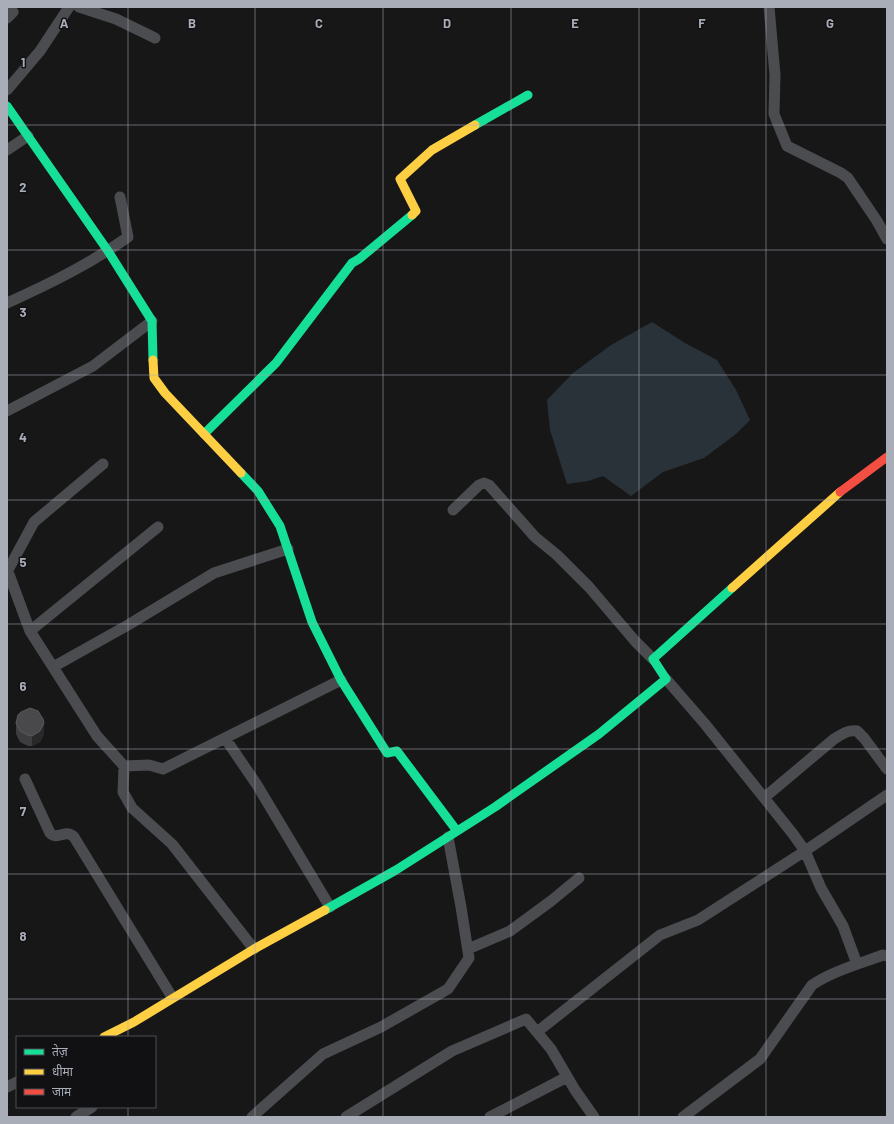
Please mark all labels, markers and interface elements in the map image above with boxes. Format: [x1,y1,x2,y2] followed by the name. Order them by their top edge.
[60,15,69,31] text: A
[188,15,196,31] text: B
[315,15,323,31] text: C
[443,15,451,31] text: D
[571,15,579,31] text: E
[698,15,706,31] text: F
[826,15,834,31] text: G
[21,54,25,70] text: 1
[19,179,27,195] text: 2
[19,304,27,320] text: 3
[19,429,27,445] text: 4
[19,554,27,570] text: 5
[20,678,27,694] text: 6
[20,803,27,819] text: 7
[19,928,27,944] text: 8
[16,1036,156,1108] legend
[52,1044,69,1058] text: तेज़
[52,1064,74,1078] text: धीमा
[52,1084,72,1098] text: जाम

